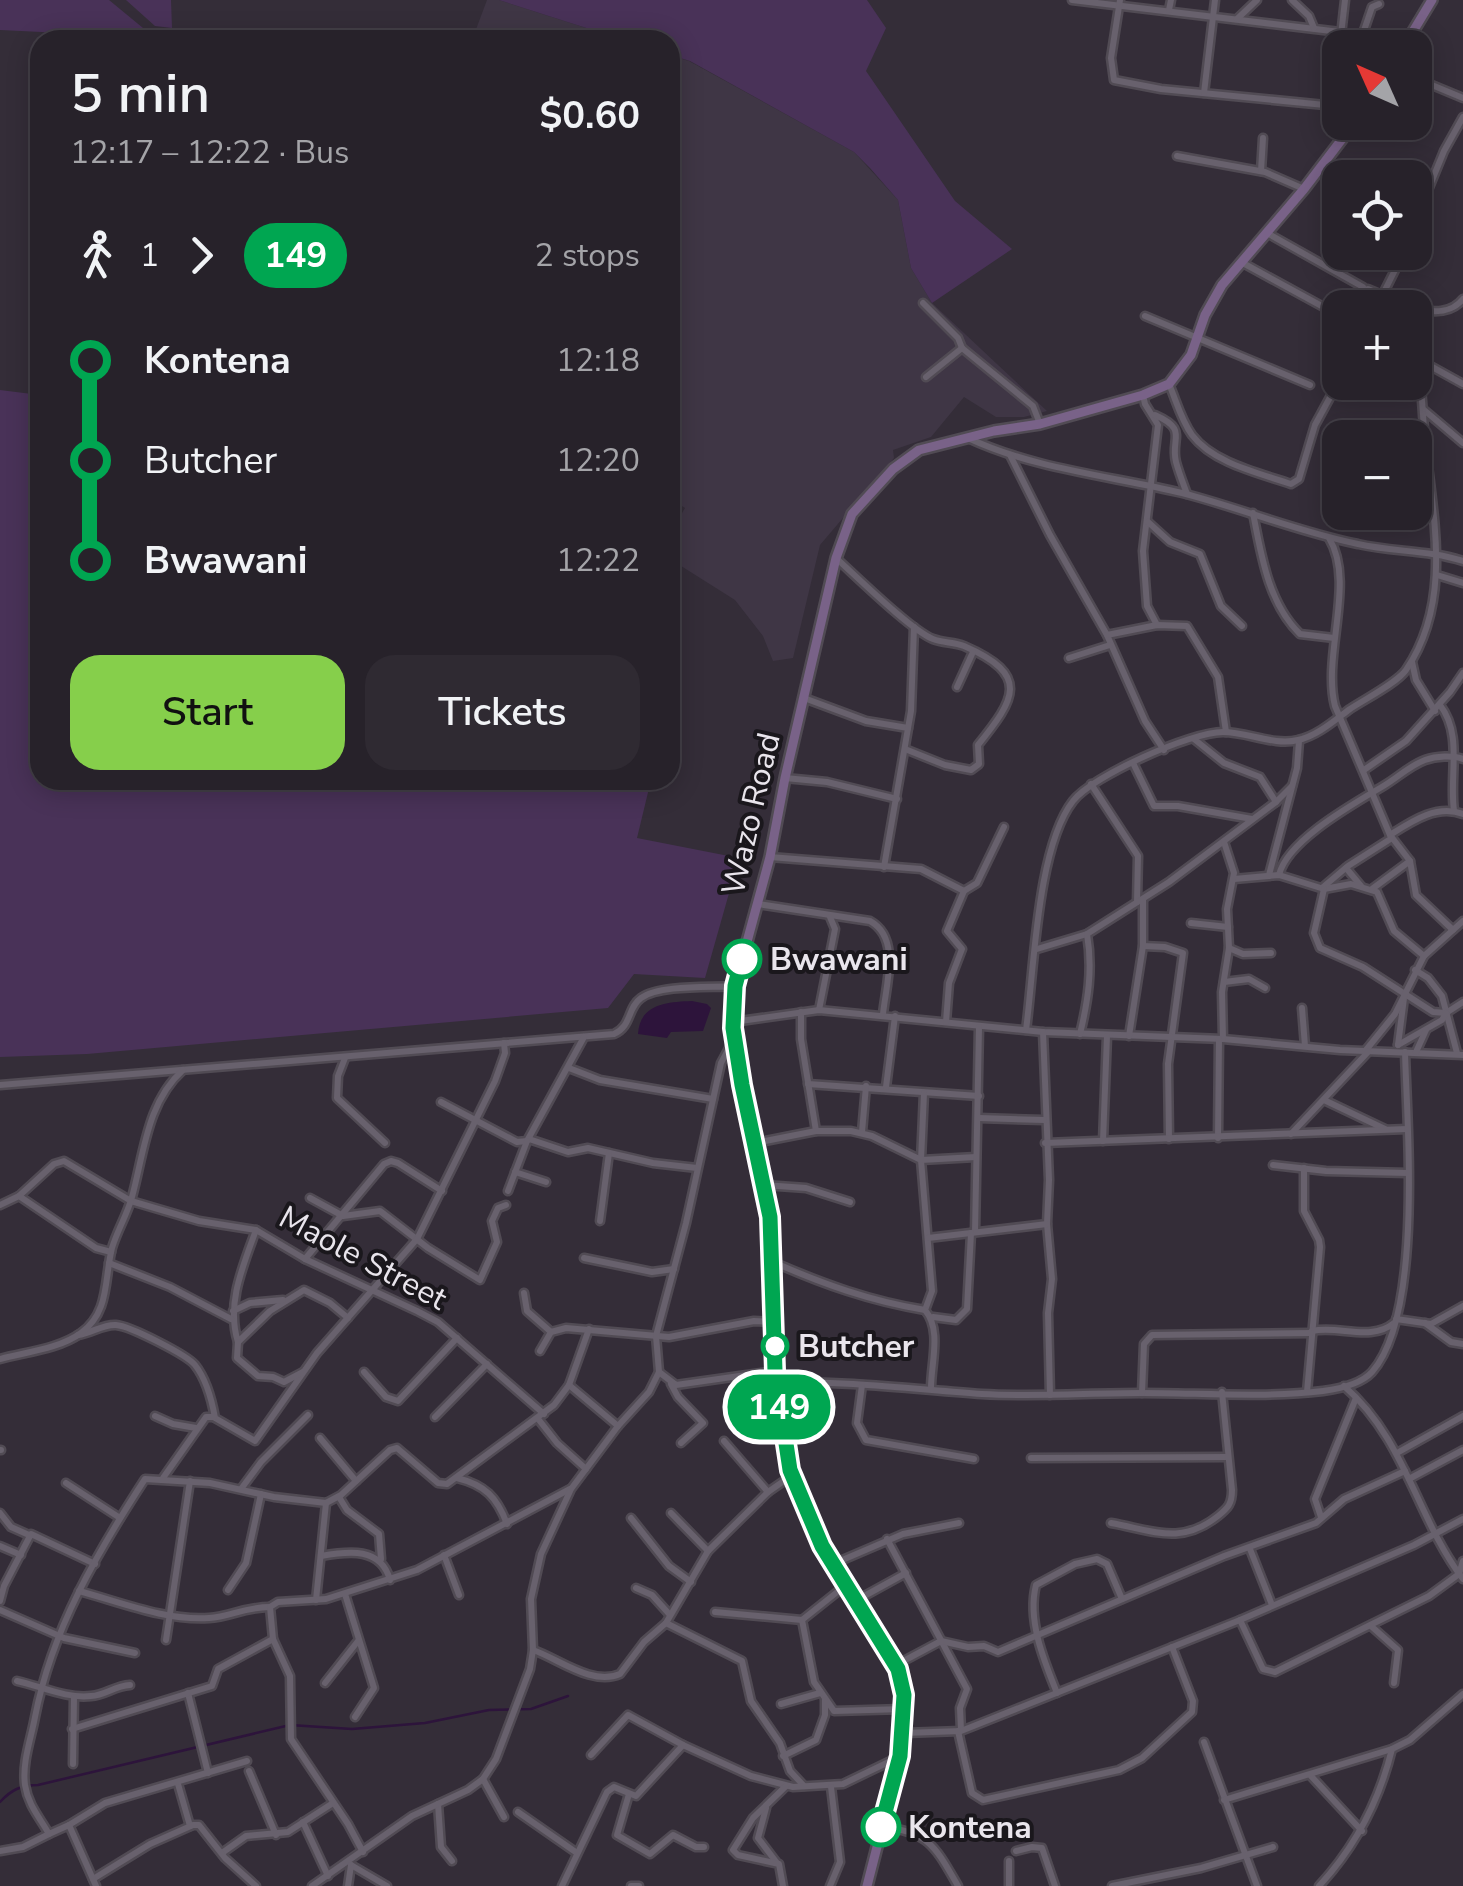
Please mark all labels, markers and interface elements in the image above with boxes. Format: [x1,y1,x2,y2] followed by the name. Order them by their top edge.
[1322,30,1432,140] north arrow
[1322,30,1432,530] map controls
[70,56,210,131] text: 5 min
[539,90,640,141] text: $0.60
[70,131,349,174] text: 12:17 – 12:22 · Bus
[1322,160,1432,270] button: locate
[70,228,125,283] icon: walk
[174,228,229,283] icon: forward
[264,232,327,279] text: 149
[140,234,159,277] text: 1
[534,234,640,277] text: 2 stops
[1322,290,1432,400] button: +
[144,335,291,386] text: Kontena
[556,339,640,382] text: 12:18
[1322,420,1432,530] button: −
[144,435,277,486] text: Butcher
[556,439,640,482] text: 12:20
[144,535,308,586] text: Bwawani
[556,539,640,582] text: 12:22
[70,655,345,770] button: Start
[365,655,640,770] button: Tickets
[711,729,791,899] street label: Wazo Road
[770,938,908,981] place label: Bwawani
[723,940,761,978] marker: Bwawani
[272,1196,455,1321] street label: Maole Street
[798,1325,915,1368] place label: Butcher
[762,1333,788,1359] marker: Butcher
[722,1374,836,1440] line badge: 149
[747,1384,811,1431] text: 149
[908,1806,1032,1849] place label: Kontena
[862,1808,900,1846] marker: Kontena

